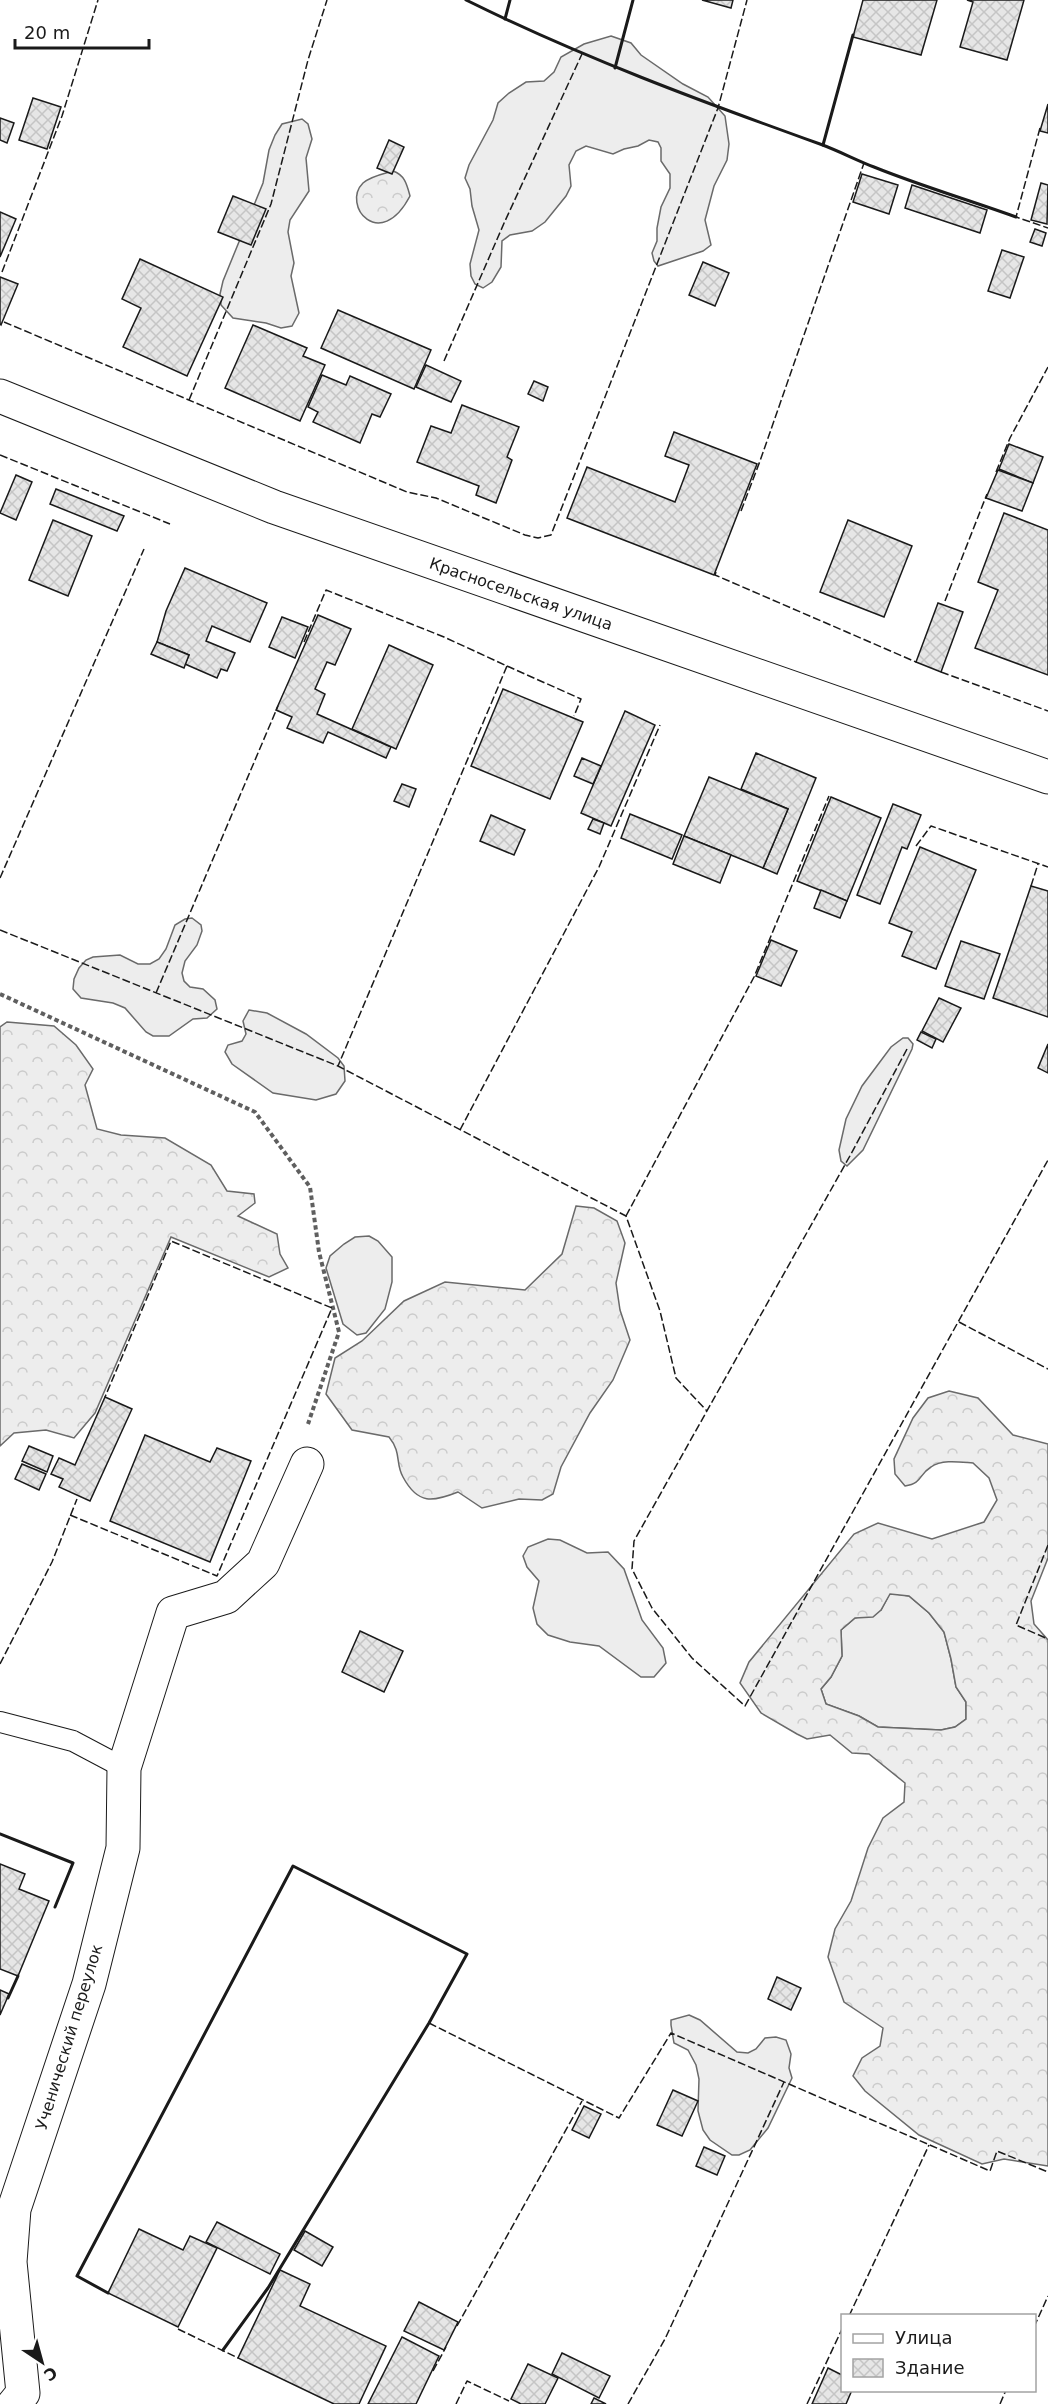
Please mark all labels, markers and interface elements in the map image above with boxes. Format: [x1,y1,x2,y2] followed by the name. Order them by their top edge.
[15,12,148,50] scale bar
[24,22,70,43] text: 20 m
[427,554,615,634] street label: Красносельская улица
[32,1942,106,2132] street label: Ученический переулок
[841,2314,1036,2392] legend
[895,2327,952,2348] text: Улица
[12,2332,72,2392] north arrow
[895,2357,965,2378] text: Здание
[40,2363,61,2385] text: С

